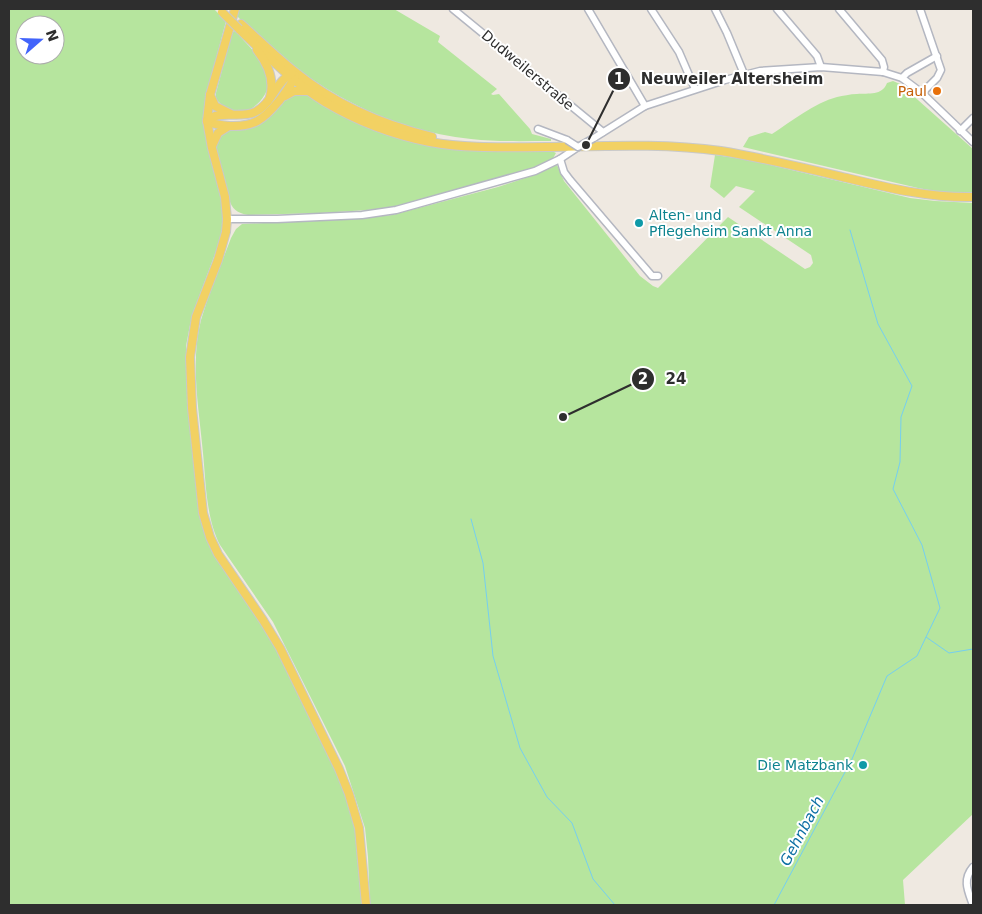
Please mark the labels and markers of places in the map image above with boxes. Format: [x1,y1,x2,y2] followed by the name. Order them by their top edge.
[606,64,834,94] callout: Neuweiler Altersheim
[898,83,927,99] place label: Paul
[931,85,943,97] marker: Paul
[649,207,812,239] place label: Alten- und Pflegeheim Sankt Anna
[633,217,645,229] marker: Alten- und Pflegeheim Sankt Anna
[630,364,696,394] callout: 24
[757,757,854,773] place label: Die Matzbank
[857,759,869,771] marker: Die Matzbank

